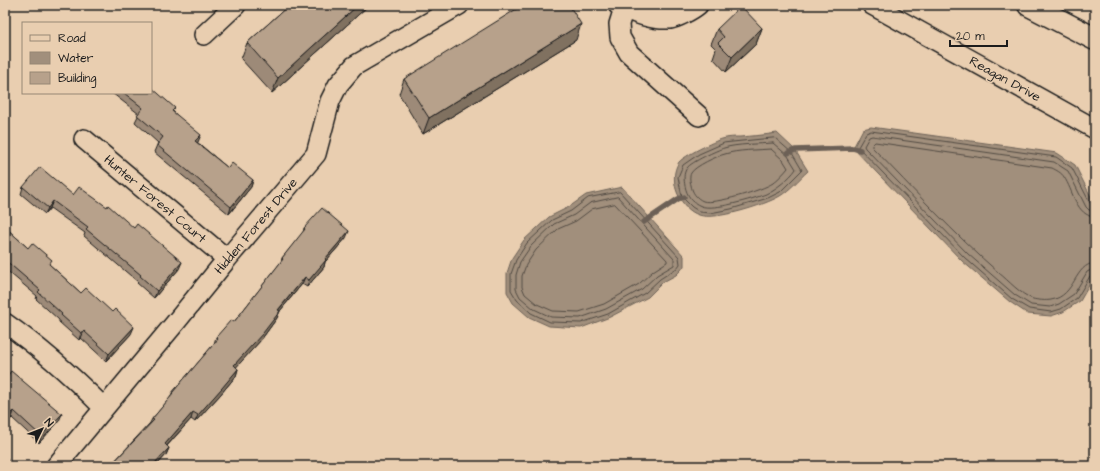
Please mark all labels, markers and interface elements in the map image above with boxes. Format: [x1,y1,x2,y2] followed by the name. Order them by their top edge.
[22,22,152,94] legend
[950,22,1007,48] scale bar
[956,28,985,45] text: 20 m
[58,30,86,47] text: Road
[58,50,94,67] text: Water
[965,52,1044,107] street label: Reagan Drive
[58,70,96,88] text: Building
[100,151,211,248] street label: Hunter Forest Court
[210,174,302,278] street label: Hidden Forest Drive
[22,409,62,449] north arrow
[41,415,57,430] text: N

